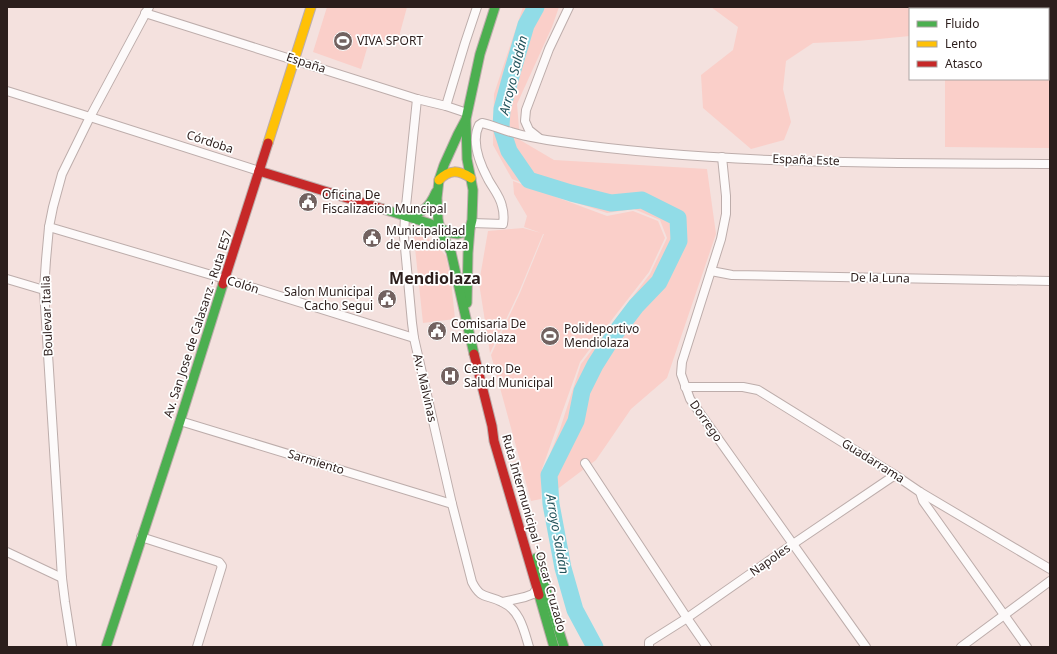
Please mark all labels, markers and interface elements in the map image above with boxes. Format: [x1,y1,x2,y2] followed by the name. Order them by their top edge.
[909,8,1049,80] legend
[945,15,979,32] text: Fluido
[332,30,354,52] sports icon: VIVA SPORT
[357,32,423,49] place label: VIVA SPORT
[494,34,532,117] water label: Arroyo Saldán
[945,35,977,52] text: Lento
[284,48,328,77] street label: España
[945,55,983,72] text: Atasco
[185,126,236,157] street label: Córdoba
[772,150,840,169] street label: España Este
[322,186,447,217] place label: Oficina De Fiscalizacion Muncipal
[297,191,319,213] public building icon: Oficina De Fiscalizacion Muncipal
[386,222,468,253] place label: Municipalidad de Mendiolaza
[361,227,383,249] public building icon: Municipalidad de Mendiolaza
[159,228,236,420] street label: Av. San Jose de Calasanz - Ruta E57
[389,267,481,289] district label: Mendiolaza
[850,268,910,287] street label: De la Luna
[225,272,261,297] street label: Colón
[37,275,56,357] street label: Boulevar Italia
[284,283,373,314] place label: Salon Municipal Cacho Segui
[376,288,398,310] public building icon: Salon Municipal Cacho Segui
[451,315,526,346] place label: Comisaria De Mendiolaza
[426,320,448,342] public building icon: Comisaria De Mendiolaza
[564,320,639,351] place label: Polideportivo Mendiolaza
[539,325,561,347] sports icon: Polideportivo Mendiolaza
[409,352,442,424] street label: Av. Malvinas
[464,360,553,391] place label: Centro De Salud Municipal
[439,365,461,387] hospital icon: Centro De Salud Municipal
[686,397,727,445] street label: Dorrego
[498,432,571,634] street label: Ruta Intermunicipal - Oscar Cruzado
[839,434,908,487] street label: Guadarrama
[286,445,347,478] street label: Sarmiento
[542,492,574,575] water label: Arroyo Saldán
[746,539,794,580] street label: Napoles

